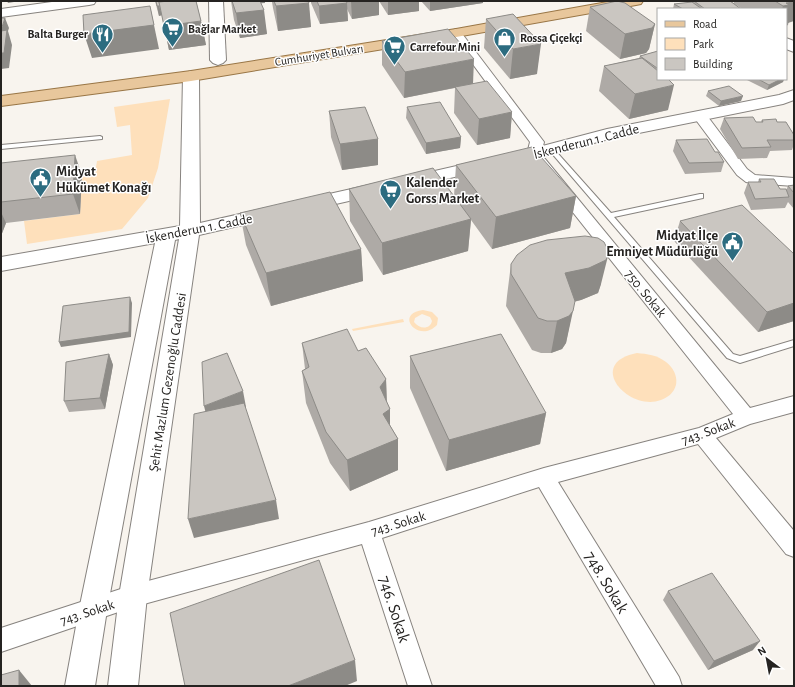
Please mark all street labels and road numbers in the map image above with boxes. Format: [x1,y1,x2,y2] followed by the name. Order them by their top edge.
[274,42,364,69] street label: Cumhuriyet Bulvarı
[531,119,640,162] street label: İskenderun 1. Cadde
[144,209,254,246] street label: İskenderun 1. Cadde
[622,267,669,321] street label: 750. Sokak
[147,292,189,473] street label: Şehit Mazlum Gezenoğlu Caddesi
[680,416,738,448] street label: 743. Sokak
[369,509,428,539] street label: 743. Sokak
[581,548,632,616] street label: 748. Sokak
[376,574,413,645] street label: 746. Sokak
[59,597,117,628] street label: 743. Sokak

